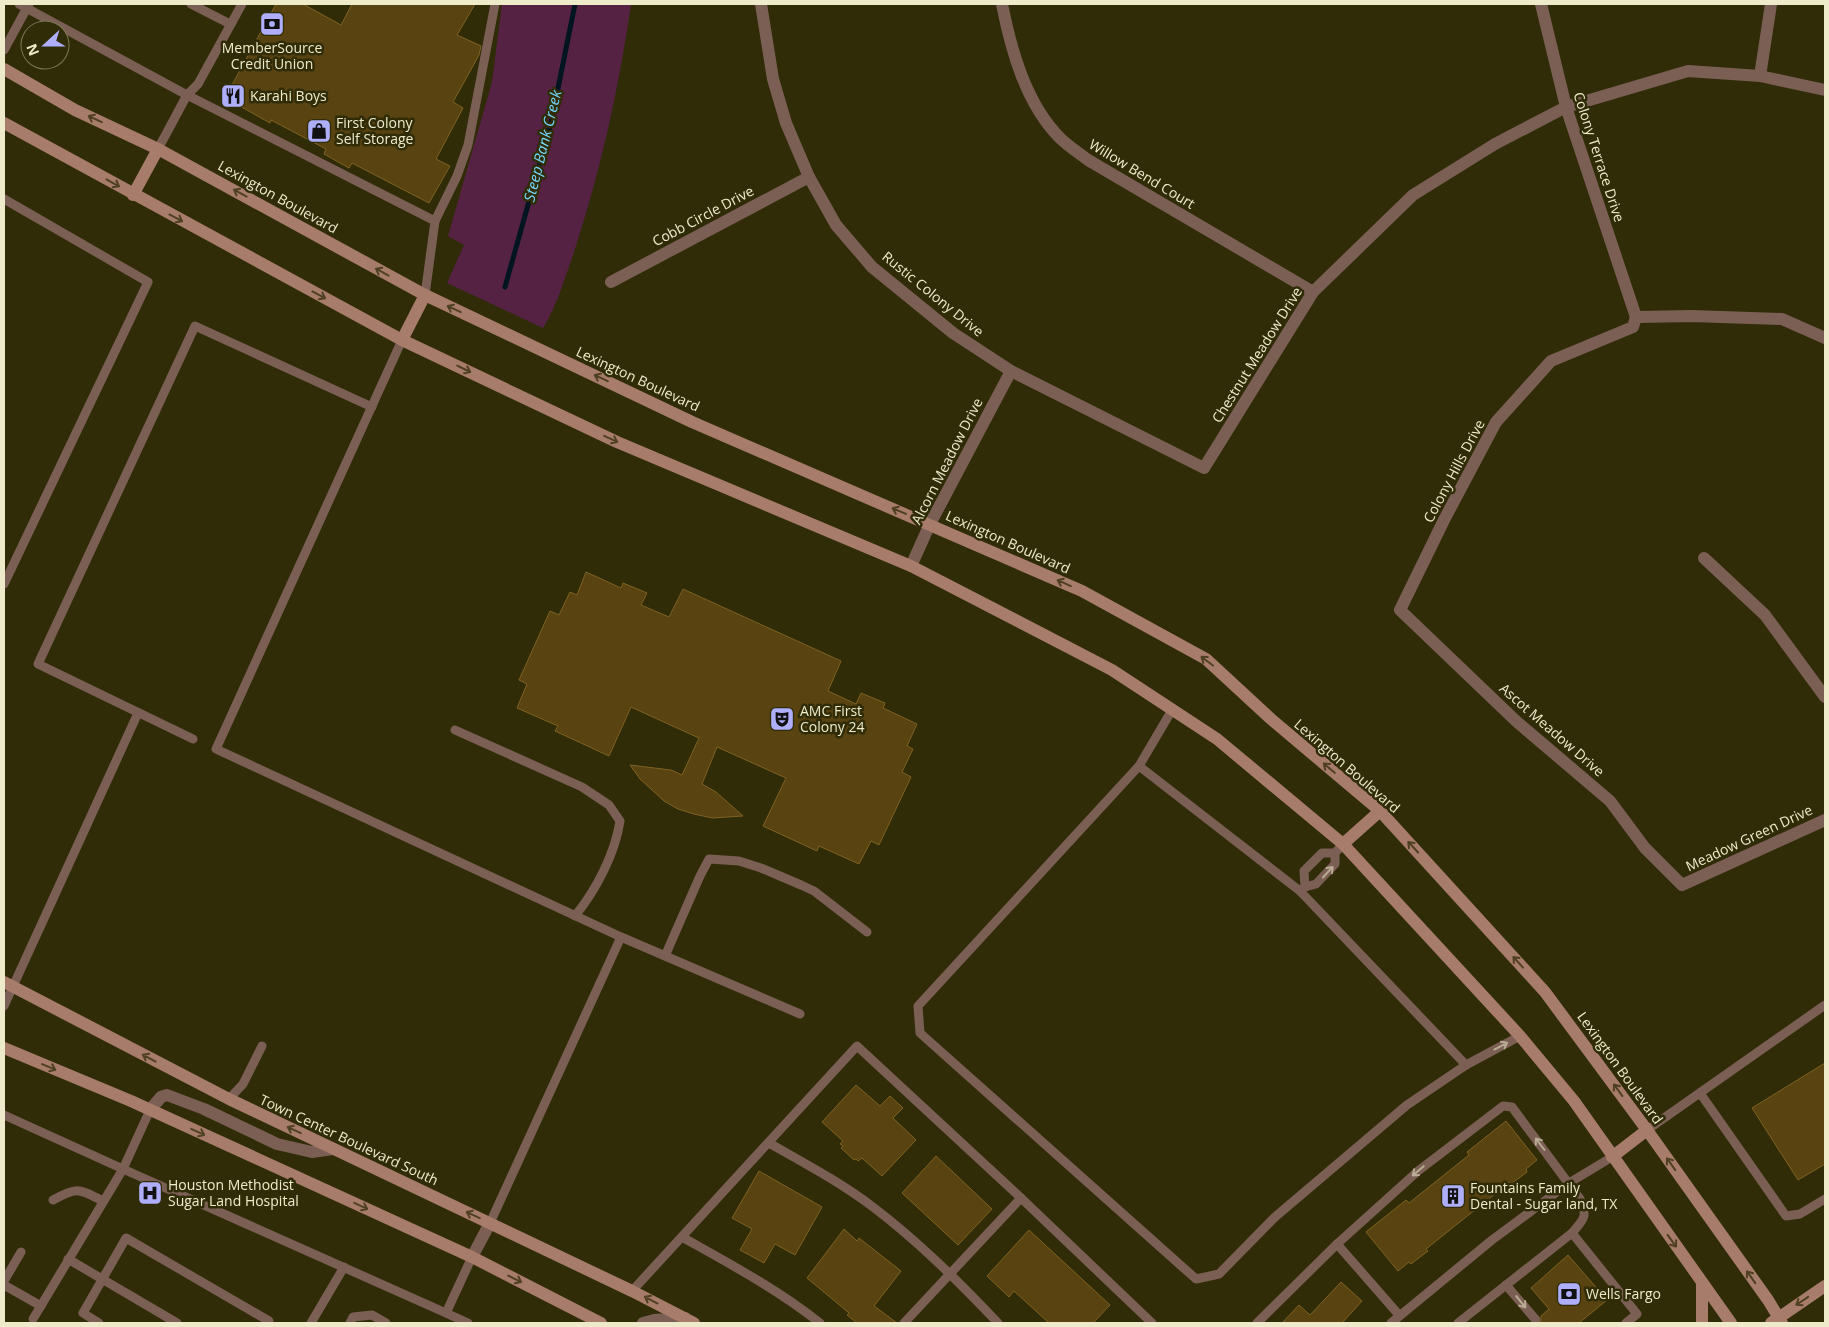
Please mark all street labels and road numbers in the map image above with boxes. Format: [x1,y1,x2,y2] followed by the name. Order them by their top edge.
[1569,89,1630,224] street label: Colony Terrace Drive
[1086,134,1199,213] street label: Willow Bend Court
[215,156,342,237] street label: Lexington Boulevard
[649,181,757,250] street label: Cobb Circle Drive
[879,247,988,341] street label: Rustic Colony Drive
[1207,283,1306,426] street label: Chestnut Meadow Drive
[573,342,703,416] street label: Lexington Boulevard
[906,394,987,527] street label: Alcorn Meadow Drive
[1418,416,1489,526] street label: Colony Hills Drive
[943,506,1073,578] street label: Lexington Boulevard
[1496,679,1609,781] street label: Ascot Meadow Drive
[1290,714,1404,817] street label: Lexington Boulevard
[1682,800,1815,875] street label: Meadow Green Drive
[1573,1008,1668,1128] street label: Lexington Boulevard
[257,1090,442,1189] street label: Town Center Boulevard South

